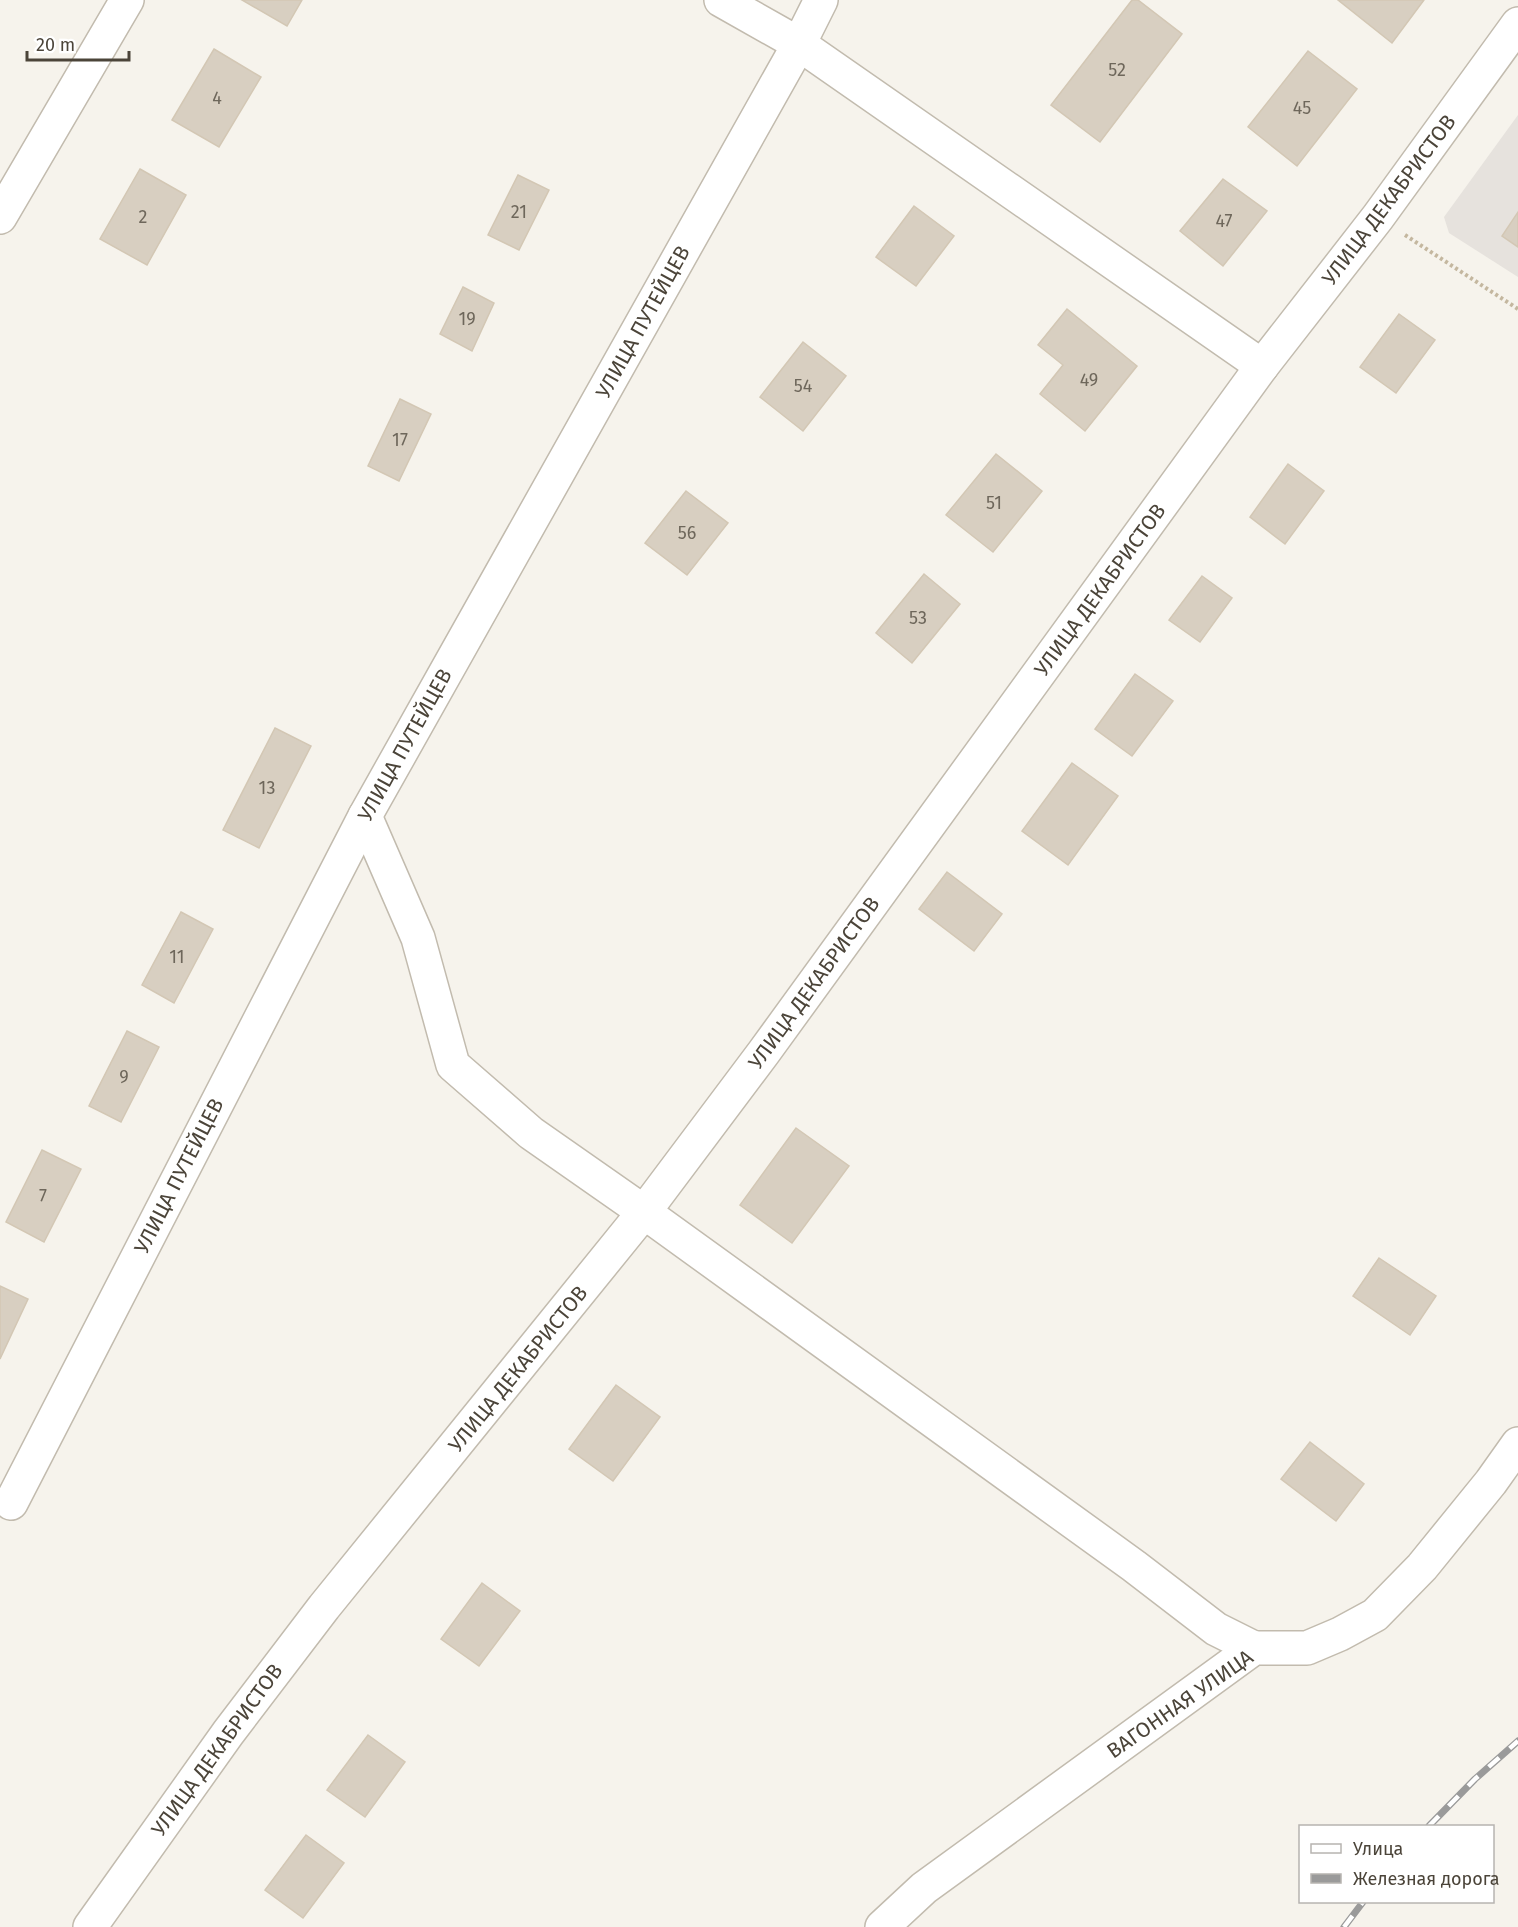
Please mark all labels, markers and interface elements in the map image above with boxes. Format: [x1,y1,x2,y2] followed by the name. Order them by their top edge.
[27,24,129,62] scale bar
[36,34,75,56] text: 20 m
[1108,59,1126,81] house number: 52
[212,87,222,109] house number: 4
[1293,97,1311,119] house number: 45
[1316,110,1462,290] street label: УЛИЦА ДЕКАБРИСТОВ
[511,201,527,223] house number: 21
[139,206,148,228] house number: 2
[1215,210,1233,232] house number: 47
[590,241,696,403] street label: УЛИЦА ПУТЕЙЦЕВ
[458,308,476,330] house number: 19
[1080,369,1098,391] house number: 49
[794,375,813,397] house number: 54
[392,429,408,451] house number: 17
[986,492,1002,514] house number: 51
[1029,499,1171,681] street label: УЛИЦА ДЕКАБРИСТОВ
[678,522,696,544] house number: 56
[909,607,927,629] house number: 53
[352,664,458,826] street label: УЛИЦА ПУТЕЙЦЕВ
[259,777,275,799] house number: 13
[743,892,885,1074] street label: УЛИЦА ДЕКАБРИСТОВ
[169,946,185,968] house number: 11
[119,1066,129,1088] house number: 9
[129,1094,229,1258] street label: УЛИЦА ПУТЕЙЦЕВ
[39,1185,47,1207] house number: 7
[443,1280,593,1458] street label: УЛИЦА ДЕКАБРИСТОВ
[1102,1644,1258,1764] street label: ВАГОННАЯ УЛИЦА
[146,1659,288,1841] street label: УЛИЦА ДЕКАБРИСТОВ
[1299,1825,1494,1903] legend
[1353,1838,1403,1860] text: Улица
[1353,1868,1500,1890] text: Железная дорога

